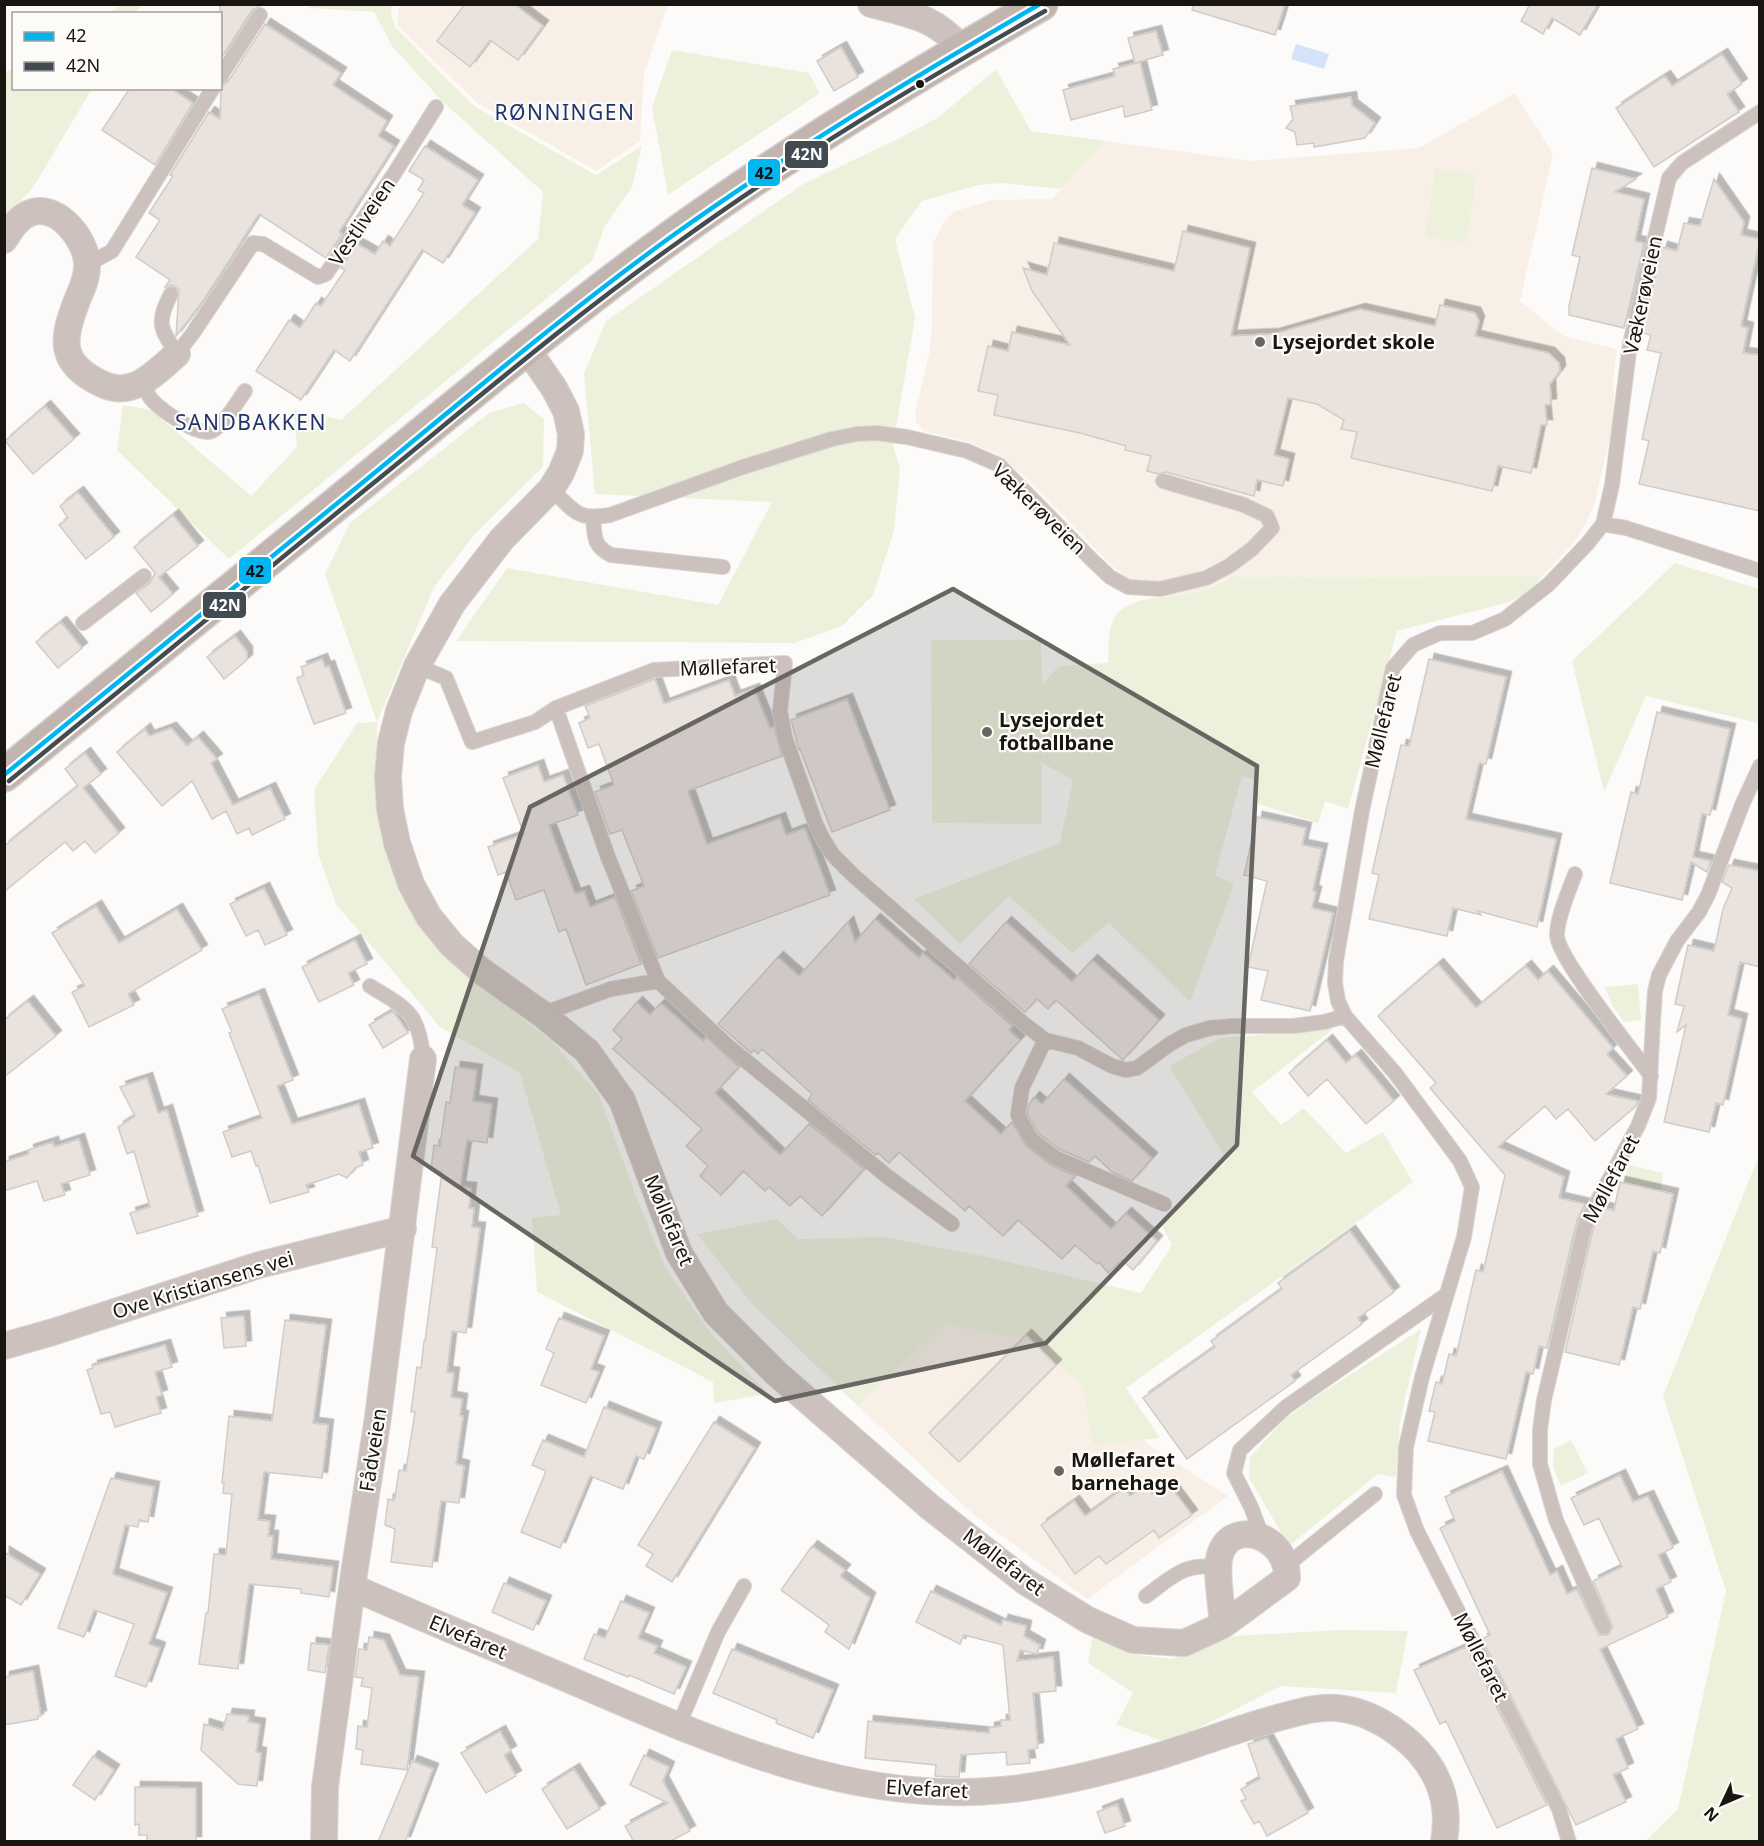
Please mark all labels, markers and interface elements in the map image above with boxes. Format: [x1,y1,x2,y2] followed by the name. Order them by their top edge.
[12,12,222,90] legend
[66,23,87,47] text: 42
[66,53,100,77] text: 42N
[914,78,926,90] unlabelled marker
[495,98,635,126] district label: RØNNINGEN
[784,140,829,169] line badge: 42N
[791,143,823,165] text: 42N
[747,158,781,187] line badge: 42
[755,162,773,184] text: 42
[322,173,401,271] street label: Vestliveien
[1617,233,1668,357] street label: Vækerøveien
[1272,328,1435,355] place label: Lysejordet skole
[1253,335,1267,349] marker: Lysejordet skole
[175,408,327,436] district label: SANDBAKKEN
[987,457,1092,560] street label: Vækerøveien
[238,556,272,585] line badge: 42
[246,560,264,582] text: 42
[202,591,247,619] line badge: 42N
[209,594,241,616] text: 42N
[679,651,777,682] street label: Møllefaret
[1358,671,1407,771] street label: Møllefaret
[999,706,1114,756] place label: Lysejordet fotballbane
[980,725,994,739] marker: Lysejordet fotballbane
[1576,1130,1645,1228] street label: Møllefaret
[638,1170,701,1269] street label: Møllefaret
[109,1244,297,1325] street label: Ove Kristiansens vei
[353,1406,392,1494] street label: Fådveien
[1071,1446,1179,1496] place label: Møllefaret barnehage
[1052,1464,1066,1478] marker: Møllefaret barnehage
[958,1522,1051,1601] street label: Møllefaret
[425,1608,511,1665] street label: Elvefaret
[1448,1608,1515,1706] street label: Møllefaret
[885,1773,969,1804] street label: Elvefaret
[1692,1774,1752,1834] north arrow
[1699,1802,1724,1827] text: N

